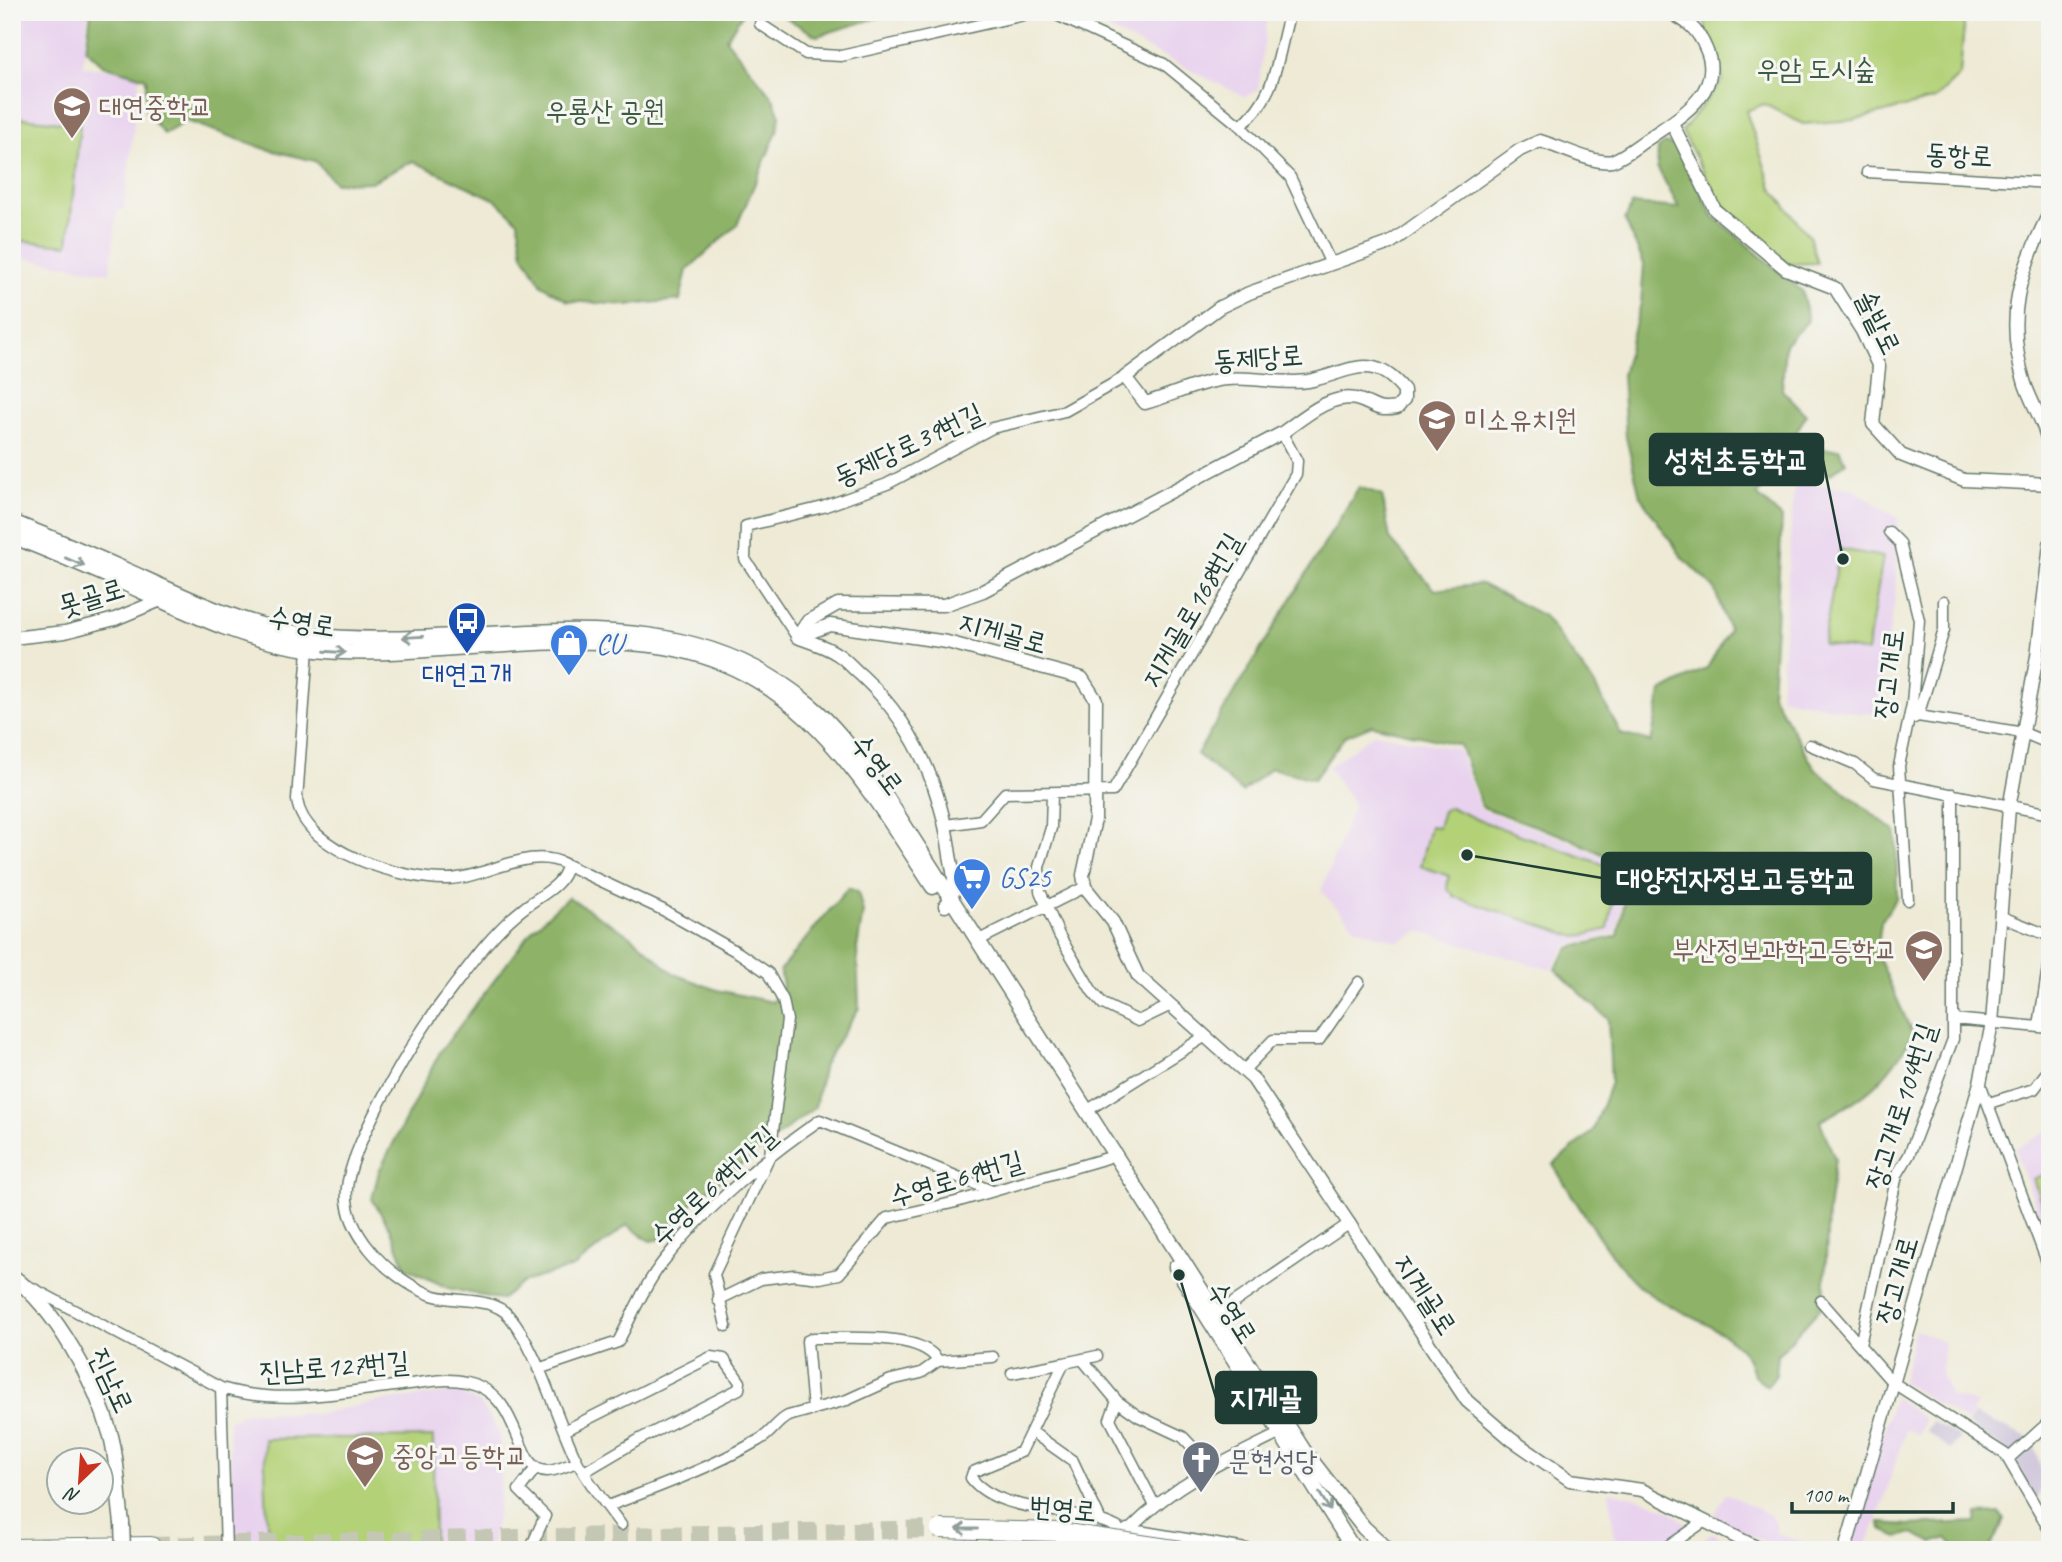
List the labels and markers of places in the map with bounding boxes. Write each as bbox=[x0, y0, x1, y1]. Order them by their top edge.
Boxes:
school or university icon: 대연중학교 bbox=[51, 85, 93, 140]
place label: 대연중학교 bbox=[99, 89, 212, 124]
school or university icon: 미소유치원 bbox=[1416, 398, 1458, 453]
place label: 미소유치원 bbox=[1464, 402, 1577, 437]
callout: 성천초등학교 bbox=[1650, 434, 1823, 485]
bus stop icon: 대연고개 bbox=[446, 600, 488, 655]
shop icon: CU bbox=[548, 622, 590, 677]
place label: CU bbox=[596, 626, 628, 661]
place label: 대연고개 bbox=[422, 656, 512, 691]
callout: 대양전자정보고등학교 bbox=[1602, 853, 1871, 904]
supermarket icon: GS25 bbox=[951, 856, 993, 911]
place label: GS25 bbox=[999, 860, 1052, 895]
school or university icon: 부산정보과학고등학교 bbox=[1903, 928, 1945, 983]
place label: 부산정보과학고등학교 bbox=[1672, 932, 1897, 967]
callout: 지게골 bbox=[1216, 1372, 1316, 1423]
school or university icon: 중앙고등학교 bbox=[344, 1434, 386, 1489]
place label: 중앙고등학교 bbox=[392, 1438, 527, 1473]
church icon: 문현성당 bbox=[1180, 1439, 1222, 1494]
place label: 문현성당 bbox=[1228, 1443, 1318, 1478]

